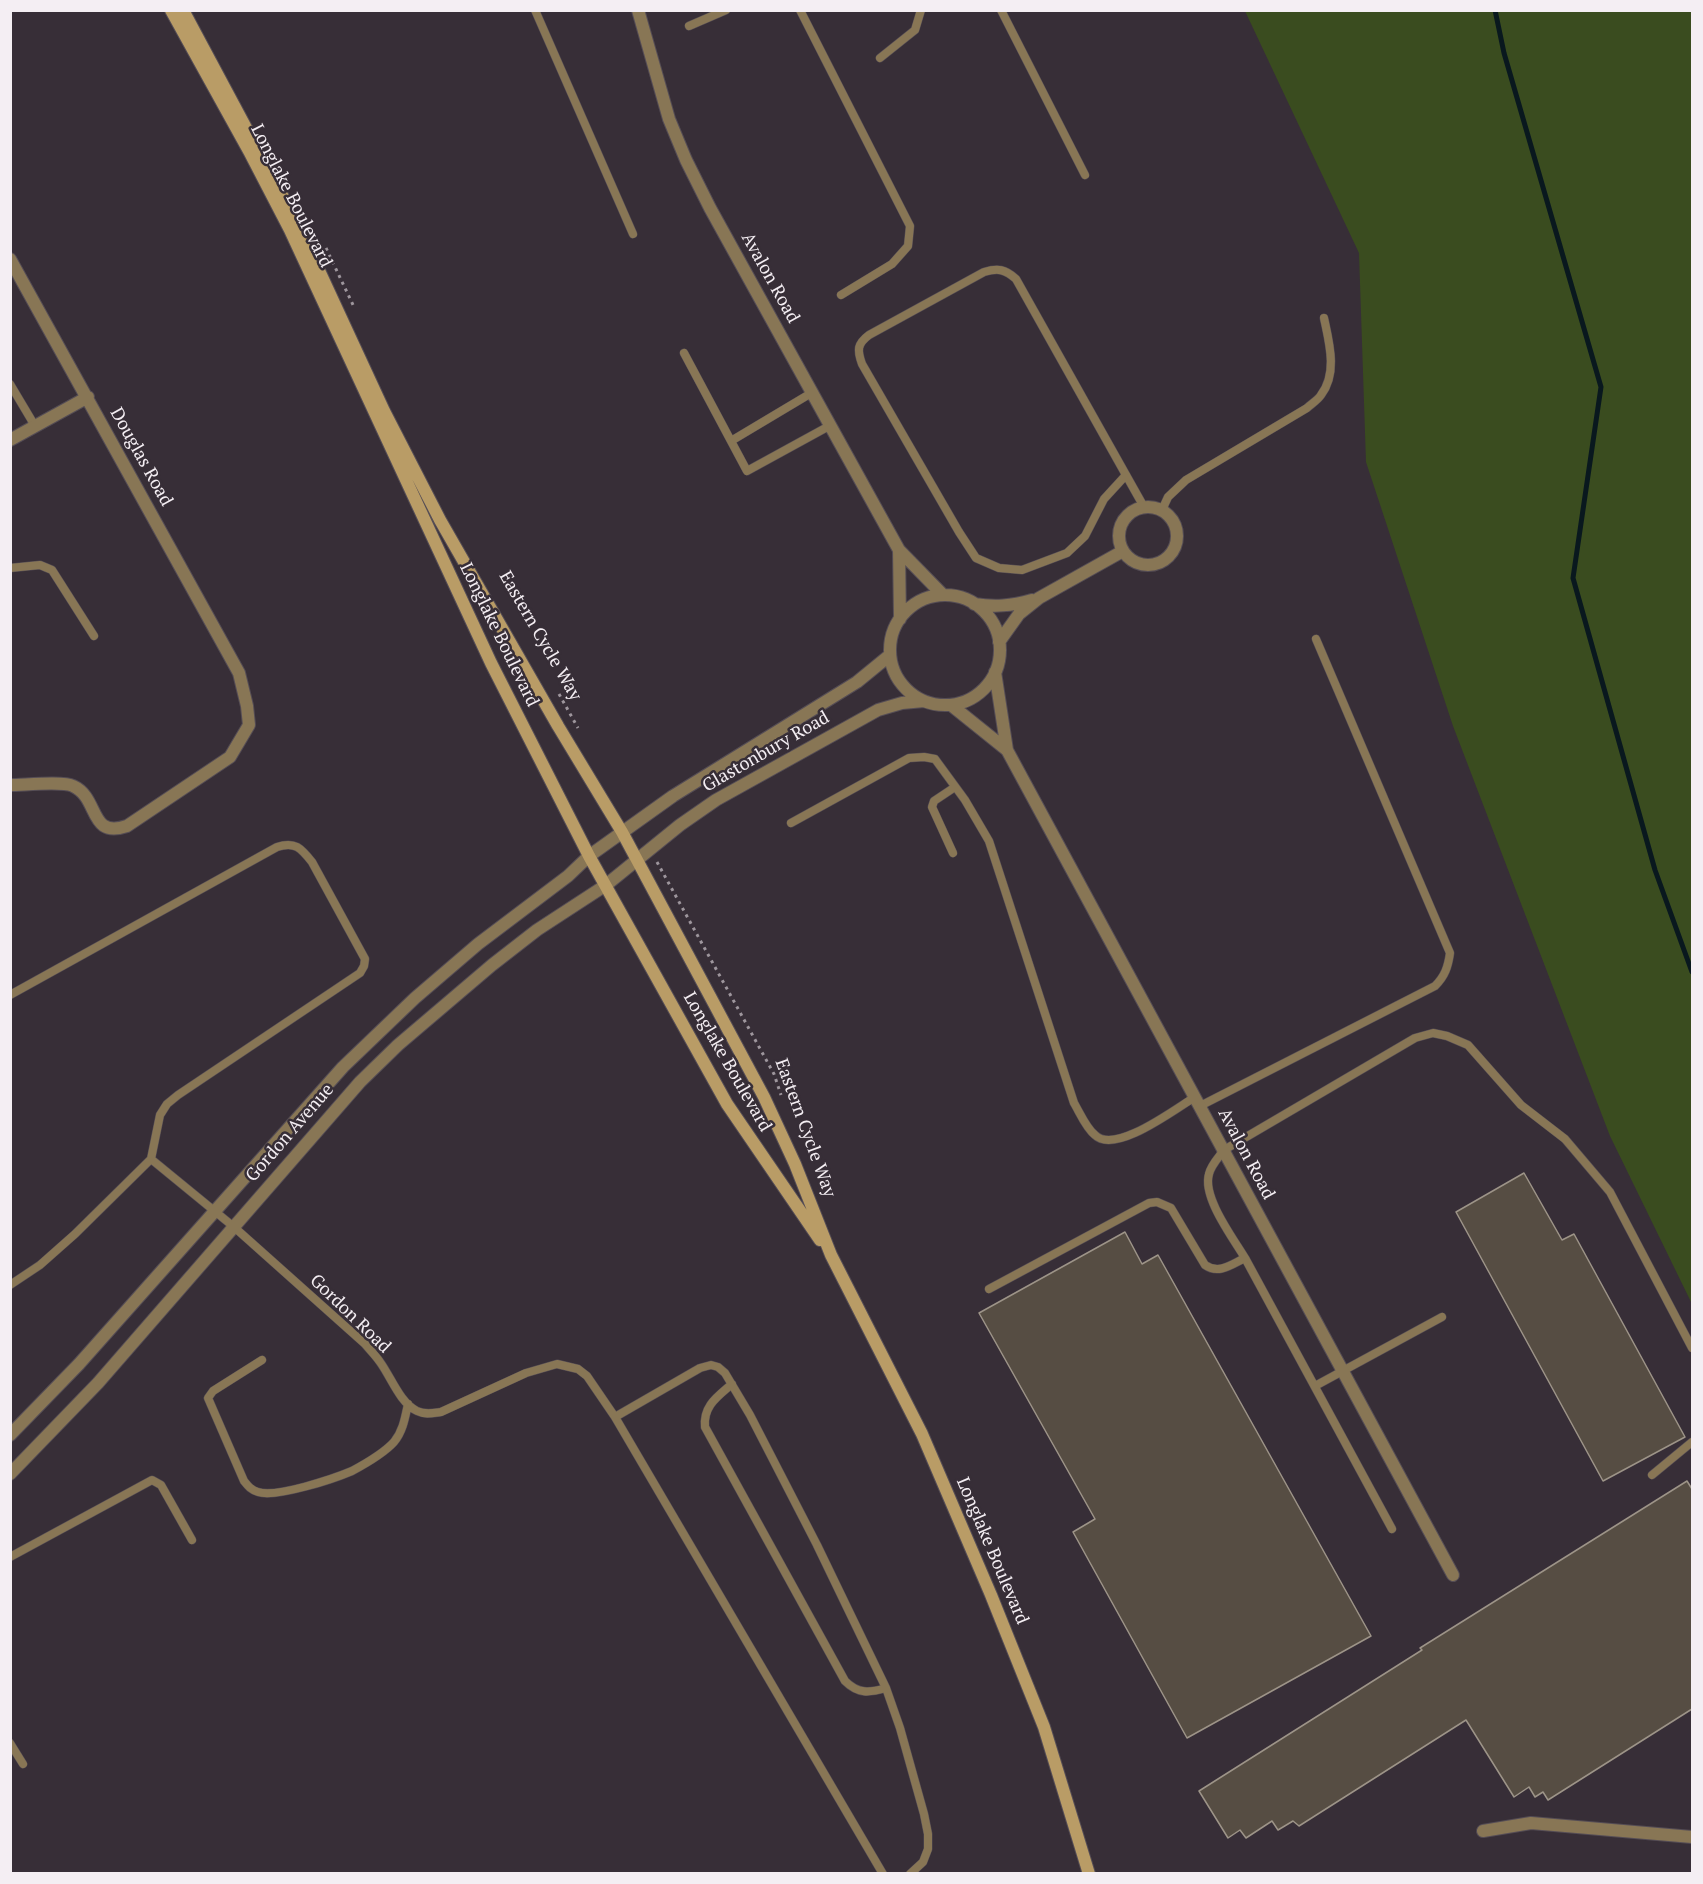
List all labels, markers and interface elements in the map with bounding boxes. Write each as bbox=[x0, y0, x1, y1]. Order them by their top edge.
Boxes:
street label: Longlake Boulevard bbox=[246, 121, 336, 271]
street label: Avalon Road bbox=[736, 229, 804, 327]
street label: Douglas Road bbox=[105, 404, 177, 510]
street label: Longlake Boulevard bbox=[455, 559, 543, 711]
street label: Eastern Cycle Way bbox=[494, 567, 586, 705]
street label: Glastonbury Road bbox=[699, 707, 833, 797]
street label: Longlake Boulevard bbox=[678, 988, 776, 1136]
street label: Eastern Cycle Way bbox=[770, 1056, 840, 1200]
street label: Gordon Avenue bbox=[241, 1079, 339, 1187]
street label: Avalon Road bbox=[1213, 1105, 1279, 1203]
street label: Gordon Road bbox=[305, 1270, 395, 1358]
street label: Longlake Boulevard bbox=[951, 1474, 1033, 1628]

